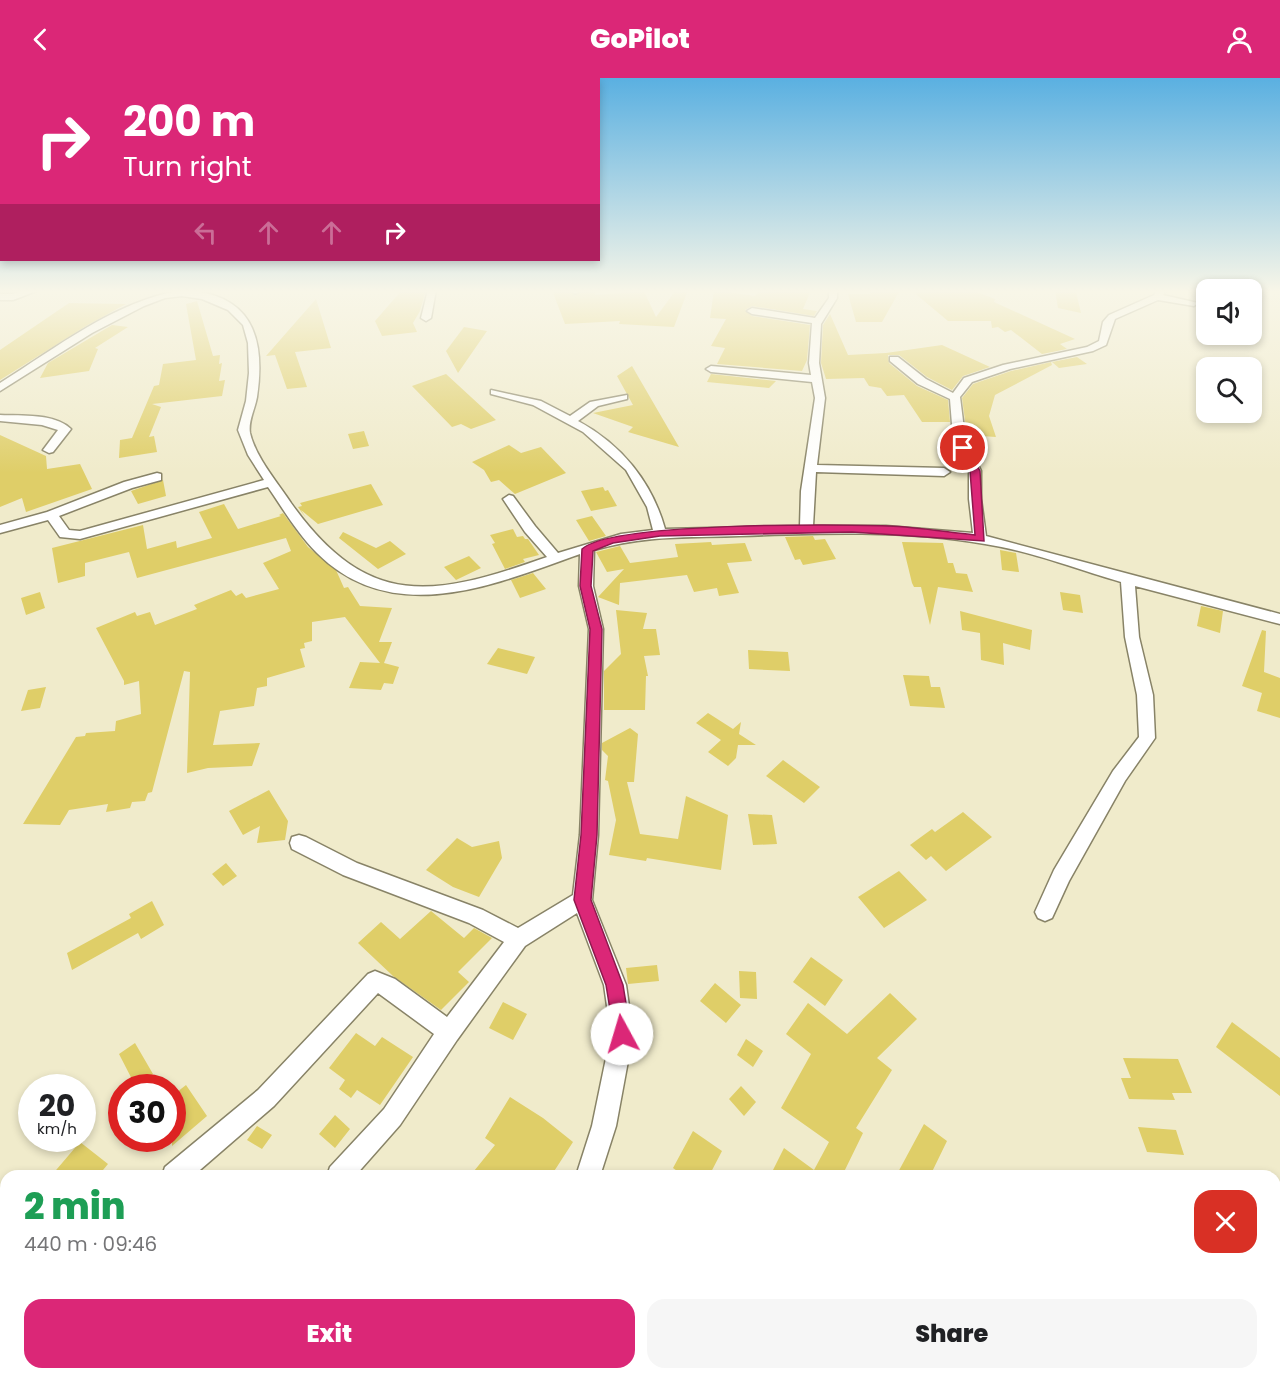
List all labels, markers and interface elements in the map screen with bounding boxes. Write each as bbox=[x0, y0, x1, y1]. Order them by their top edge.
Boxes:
text: GoPilot bbox=[590, 20, 690, 57]
icon: back bbox=[24, 23, 57, 56]
icon: person bbox=[1223, 23, 1256, 56]
text: 200 m bbox=[123, 92, 255, 151]
icon: right bbox=[24, 102, 102, 180]
text: Turn right bbox=[123, 148, 252, 185]
icon: left bbox=[189, 216, 222, 249]
icon: ahead bbox=[252, 216, 285, 249]
icon: ahead bbox=[315, 216, 348, 249]
icon: right bbox=[378, 216, 411, 249]
map controls bbox=[1196, 279, 1262, 423]
button: sound bbox=[1196, 279, 1262, 345]
button: search bbox=[1196, 357, 1262, 423]
pin bbox=[937, 422, 988, 473]
icon: arrive bbox=[946, 431, 979, 464]
position arrow bbox=[590, 1002, 654, 1066]
speed limit sign: 30 bbox=[108, 1074, 186, 1152]
text: 20 bbox=[39, 1084, 75, 1127]
text: km/h bbox=[37, 1118, 77, 1139]
text: 2 min bbox=[24, 1181, 126, 1232]
button: close bbox=[1194, 1190, 1257, 1253]
text: 440 m · 09:46 bbox=[24, 1230, 157, 1258]
button: Exit bbox=[24, 1299, 635, 1368]
button: Share bbox=[647, 1299, 1257, 1368]

